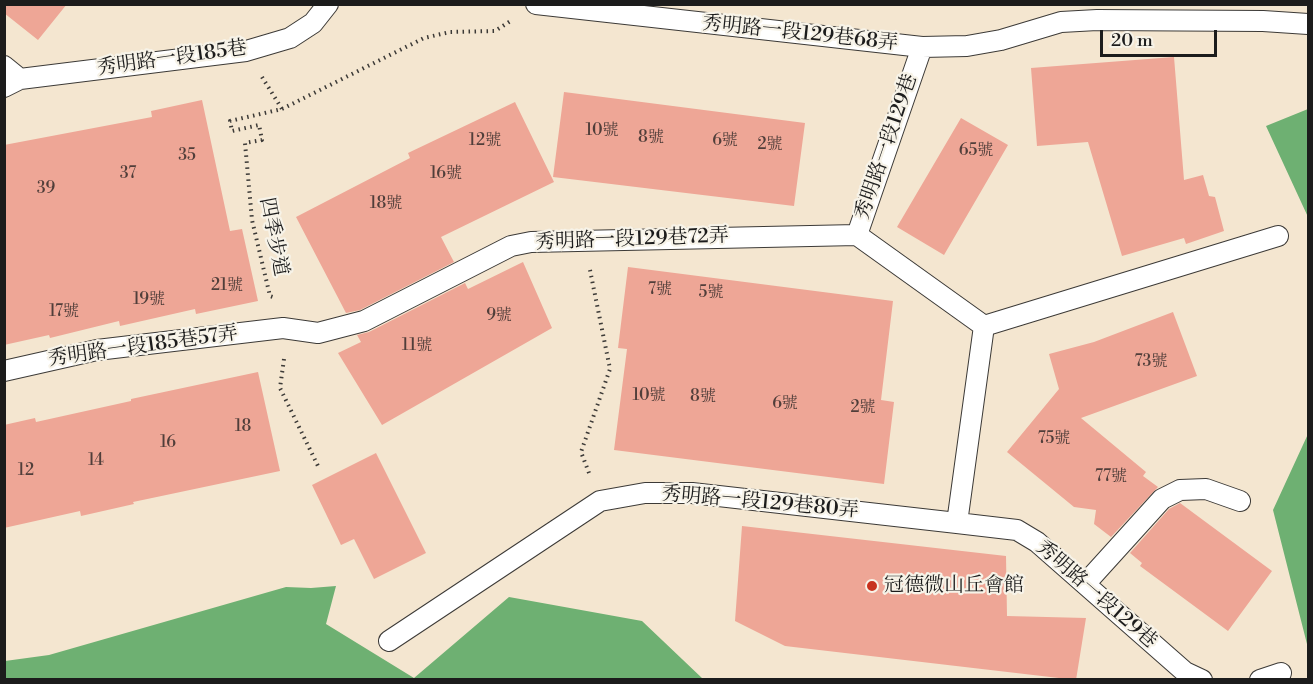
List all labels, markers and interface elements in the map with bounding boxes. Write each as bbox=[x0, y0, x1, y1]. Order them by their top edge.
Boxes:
street label: 秀明路一段129巷68弄 bbox=[701, 12, 899, 56]
scale bar bbox=[1103, 18, 1220, 56]
text: 20 m bbox=[1111, 29, 1153, 52]
street label: 秀明路一段185巷 bbox=[95, 37, 249, 81]
street label: 秀明路一段129巷 bbox=[851, 71, 923, 223]
house number: 10號 bbox=[586, 121, 618, 141]
house number: 8號 bbox=[638, 128, 664, 148]
house number: 12號 bbox=[469, 131, 501, 151]
house number: 6號 bbox=[712, 131, 738, 151]
house number: 2號 bbox=[757, 135, 783, 155]
house number: 65號 bbox=[959, 141, 993, 161]
house number: 35 bbox=[178, 146, 196, 166]
house number: 37 bbox=[120, 164, 136, 184]
house number: 16號 bbox=[430, 164, 462, 184]
house number: 39 bbox=[37, 179, 55, 199]
house number: 18號 bbox=[370, 194, 402, 214]
street label: 四季步道 bbox=[254, 195, 292, 279]
street label: 秀明路一段129巷72弄 bbox=[535, 225, 729, 255]
house number: 21號 bbox=[211, 276, 243, 296]
house number: 7號 bbox=[648, 280, 672, 300]
house number: 5號 bbox=[699, 283, 723, 303]
house number: 19號 bbox=[133, 290, 165, 310]
house number: 17號 bbox=[49, 302, 79, 322]
house number: 9號 bbox=[486, 306, 512, 326]
street label: 秀明路一段185巷57弄 bbox=[46, 322, 240, 372]
house number: 11號 bbox=[402, 336, 432, 356]
house number: 73號 bbox=[1135, 352, 1167, 372]
house number: 10號 bbox=[633, 386, 665, 406]
house number: 8號 bbox=[690, 387, 716, 407]
house number: 6號 bbox=[772, 394, 798, 414]
house number: 2號 bbox=[850, 398, 876, 418]
house number: 18 bbox=[235, 417, 251, 437]
house number: 75號 bbox=[1038, 429, 1070, 449]
house number: 16 bbox=[160, 433, 176, 453]
house number: 14 bbox=[88, 451, 104, 471]
house number: 12 bbox=[18, 461, 34, 481]
house number: 77號 bbox=[1095, 467, 1127, 487]
street label: 秀明路一段129巷80弄 bbox=[660, 482, 860, 524]
street label: 秀明路一段129巷 bbox=[1031, 536, 1161, 654]
place label: 冠德微山丘會館 bbox=[884, 574, 1024, 598]
marker: 冠德微山丘會館 bbox=[865, 579, 879, 593]

